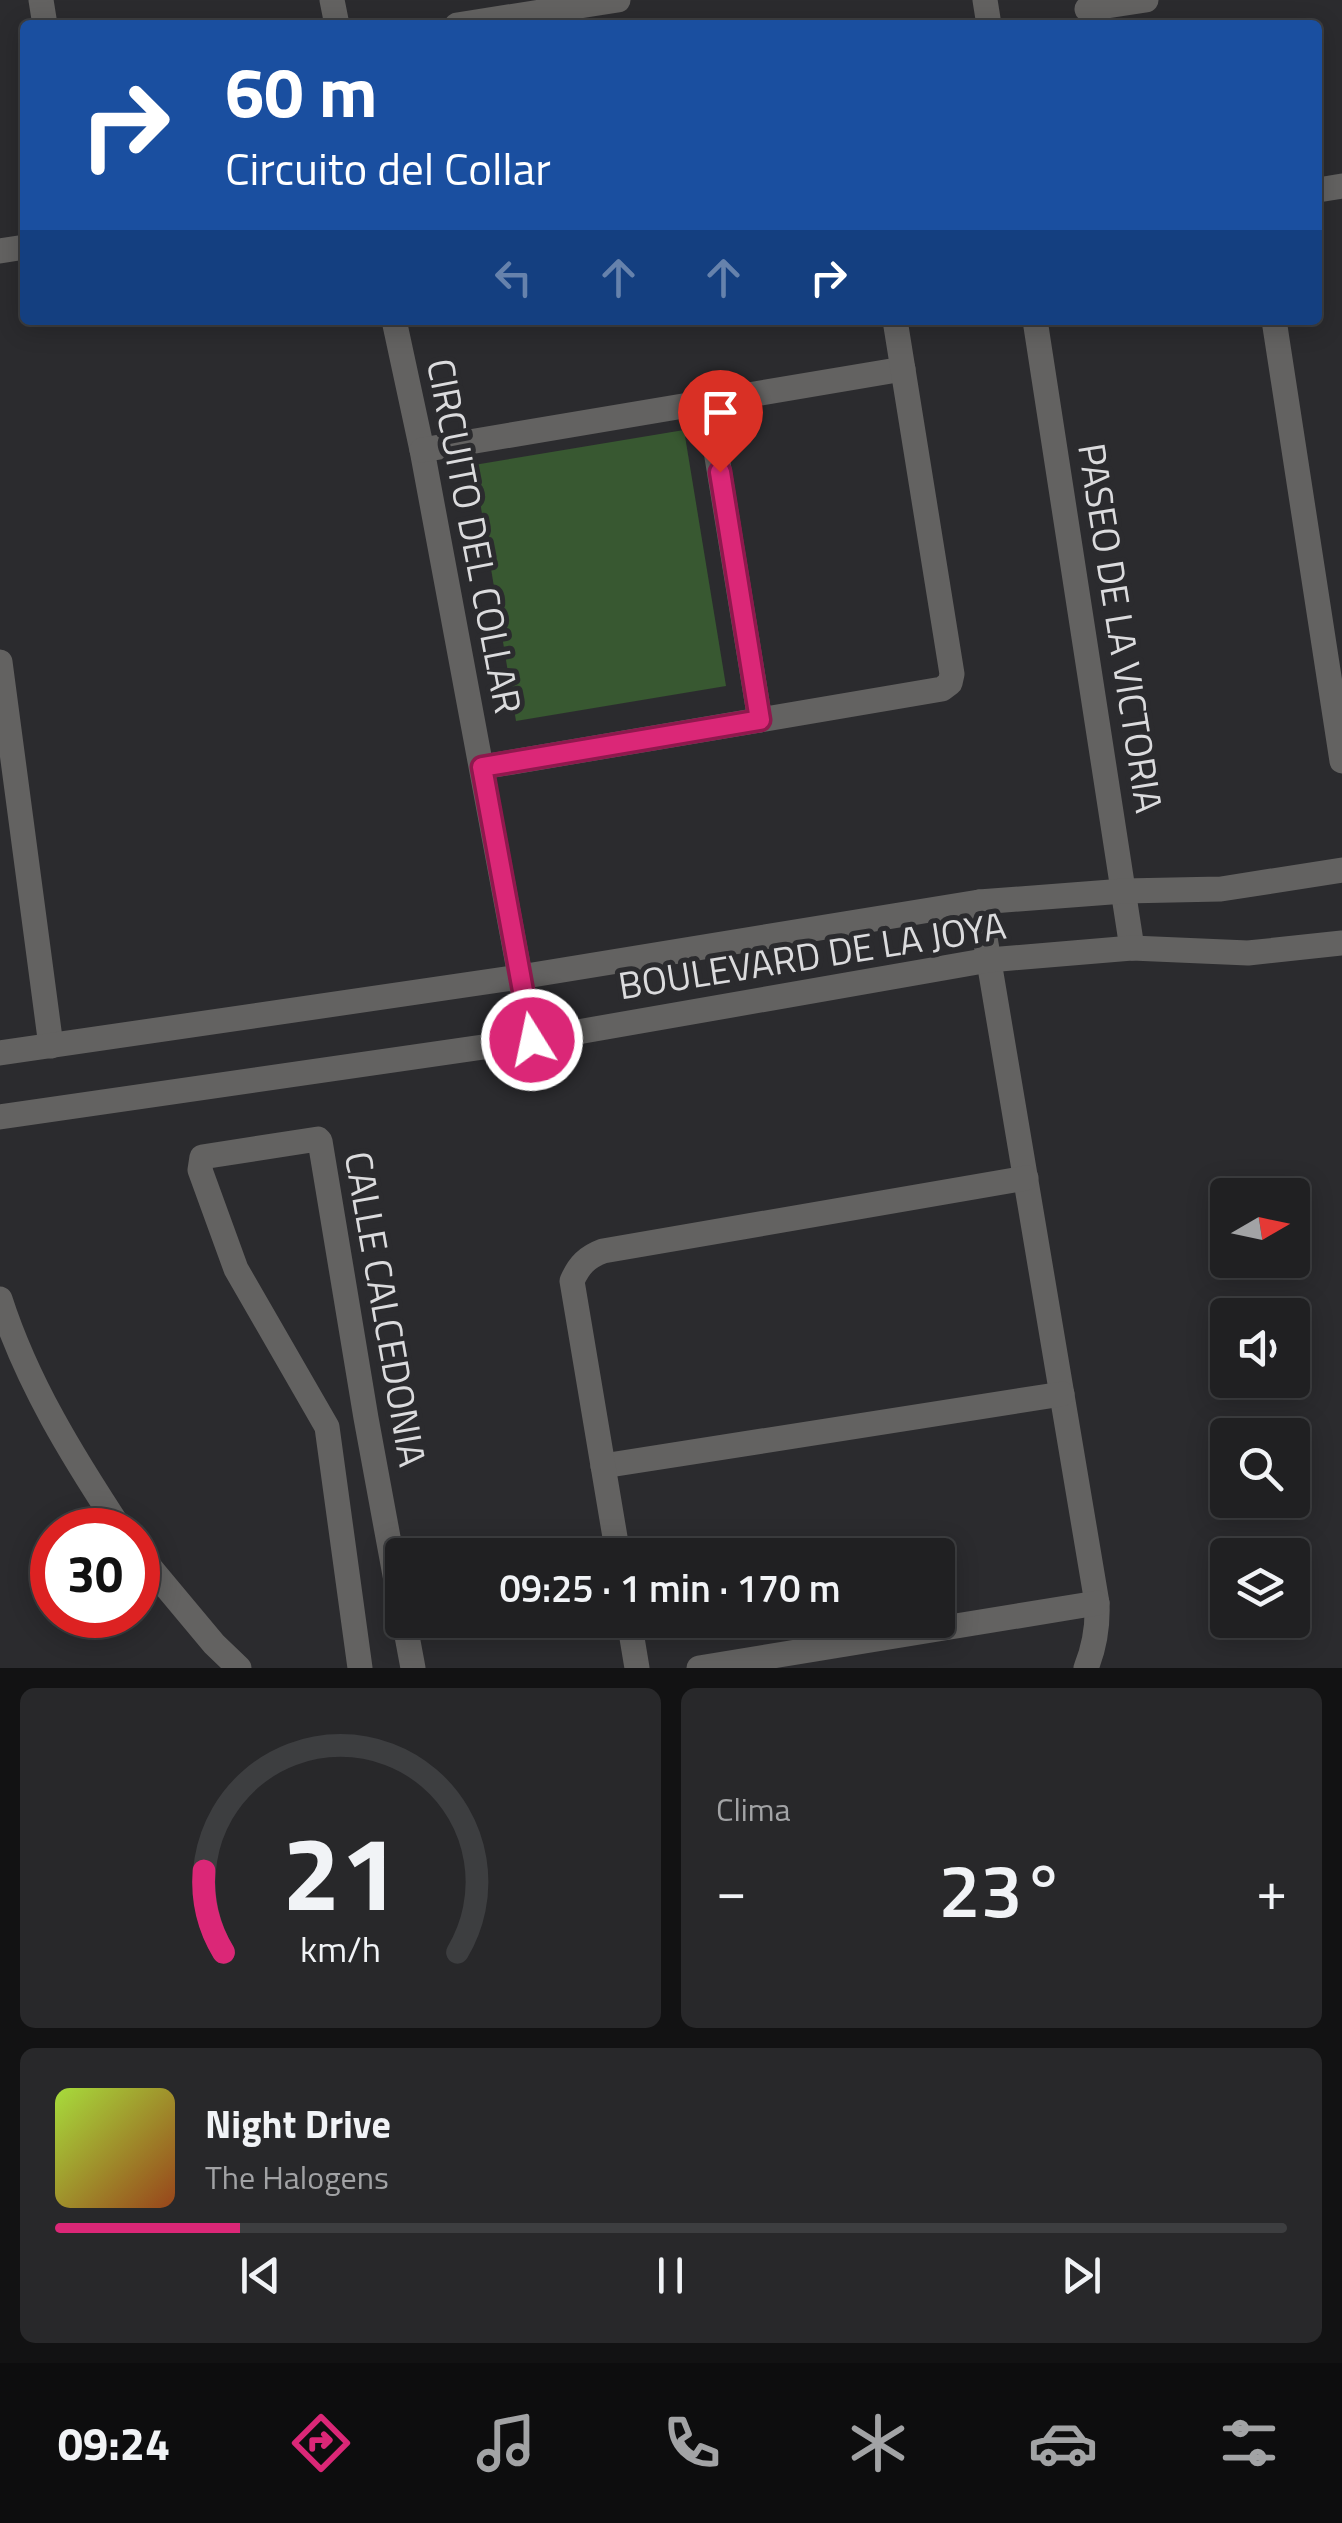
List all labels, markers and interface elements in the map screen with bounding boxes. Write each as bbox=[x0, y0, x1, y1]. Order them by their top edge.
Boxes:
text: 60 m bbox=[225, 38, 378, 144]
icon: right bbox=[60, 60, 190, 190]
text: Circuito del Collar bbox=[225, 134, 551, 202]
icon: left bbox=[486, 250, 541, 305]
icon: ahead bbox=[591, 250, 646, 305]
icon: ahead bbox=[696, 250, 751, 305]
icon: right bbox=[801, 250, 856, 305]
street label: CIRCUITO DEL COLLAR bbox=[412, 354, 538, 718]
pin bbox=[678, 370, 763, 473]
icon: arrive bbox=[693, 385, 748, 440]
street label: PASEO DE LA VICTORIA bbox=[1063, 439, 1179, 817]
street label: BOULEVARD DE LA JOYA bbox=[614, 896, 1010, 1014]
position arrow bbox=[480, 988, 584, 1092]
street label: CALLE CALCEDONIA bbox=[330, 1147, 442, 1471]
north arrow bbox=[1210, 1178, 1310, 1278]
map controls bbox=[1210, 1178, 1310, 1638]
button: sound bbox=[1210, 1298, 1310, 1398]
button: search bbox=[1210, 1418, 1310, 1518]
speed limit sign: 30 bbox=[30, 1508, 160, 1638]
button: layers bbox=[1210, 1538, 1310, 1638]
text: 09:25 · 1 min · 170 m bbox=[499, 1559, 841, 1617]
text: Clima bbox=[716, 1785, 791, 1833]
text: 21 bbox=[282, 1792, 399, 1950]
text: 23° bbox=[938, 1832, 1065, 1946]
text: − bbox=[716, 1848, 747, 1931]
text: + bbox=[1256, 1848, 1287, 1931]
text: km/h bbox=[300, 1921, 381, 1976]
text: Night Drive bbox=[205, 2095, 391, 2153]
text: The Halogens bbox=[205, 2153, 389, 2201]
icon: previous bbox=[233, 2248, 288, 2303]
icon: pause bbox=[643, 2248, 698, 2303]
icon: next bbox=[1054, 2248, 1109, 2303]
icon: directions bbox=[286, 2408, 356, 2478]
icon: music bbox=[471, 2408, 541, 2478]
icon: phone bbox=[657, 2408, 727, 2478]
icon: climate bbox=[843, 2408, 913, 2478]
icon: car bbox=[1028, 2408, 1098, 2478]
icon: filters bbox=[1214, 2408, 1284, 2478]
text: 09:24 bbox=[58, 2409, 170, 2477]

